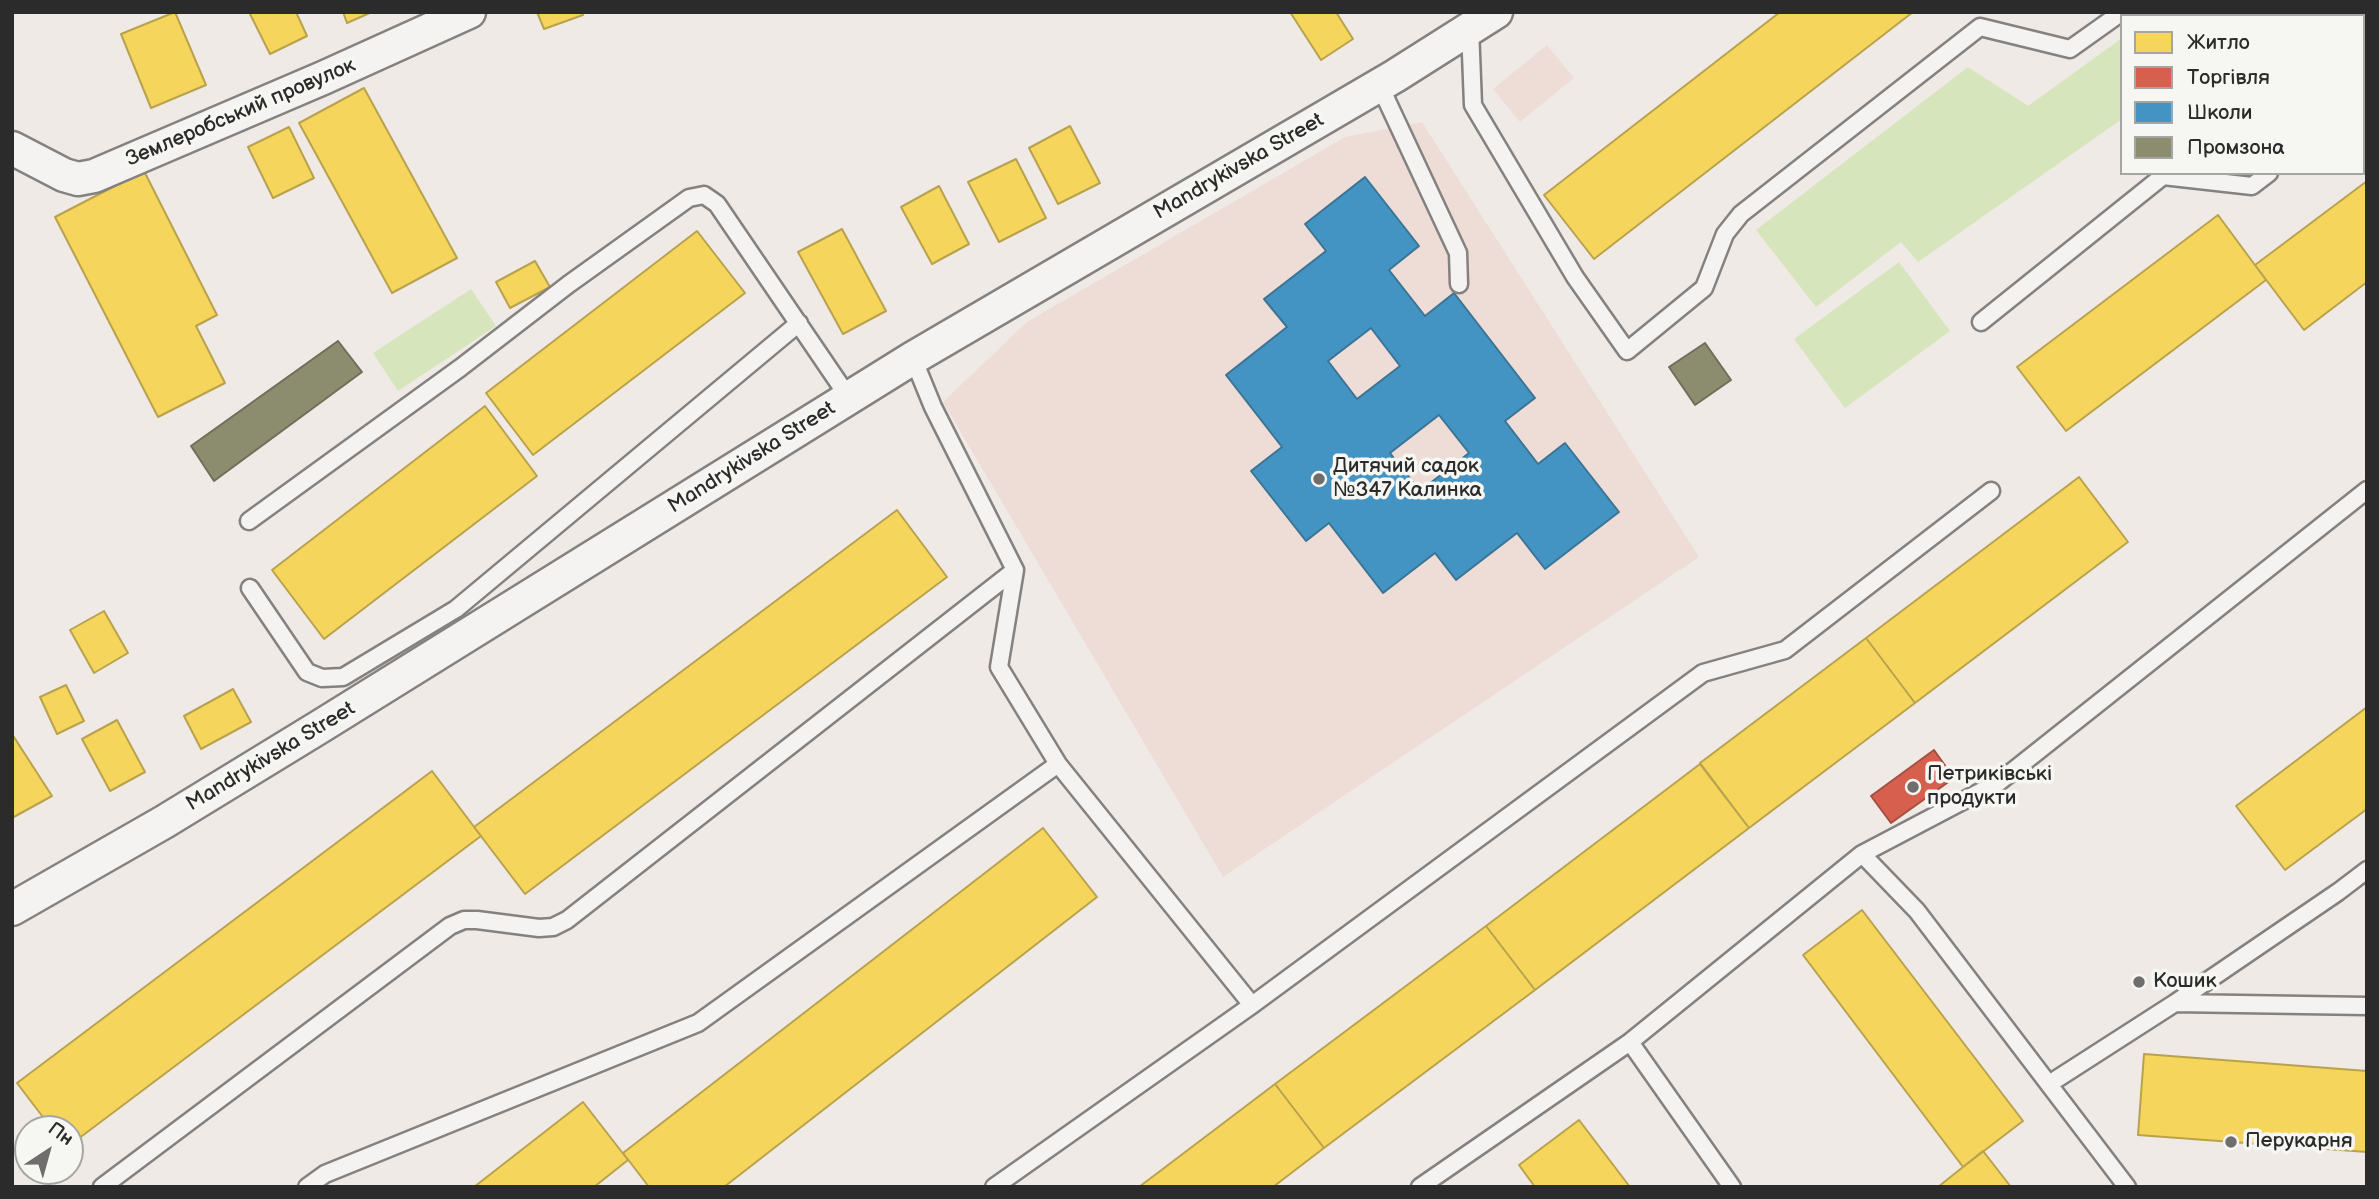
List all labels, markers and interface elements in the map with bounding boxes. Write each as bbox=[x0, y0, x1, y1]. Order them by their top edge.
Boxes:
legend bbox=[2120, 14, 2365, 175]
text: Житло bbox=[2187, 30, 2250, 55]
street label: Землеробський провулок bbox=[123, 53, 359, 173]
text: Торгівля bbox=[2187, 65, 2270, 90]
text: Школи bbox=[2187, 100, 2253, 125]
street label: Mandrykivska Street bbox=[1150, 108, 1328, 226]
text: Промзона bbox=[2187, 135, 2285, 160]
street label: Mandrykivska Street bbox=[664, 396, 840, 520]
place label: Дитячий садок №347 Калинка bbox=[1333, 454, 1482, 504]
marker: Дитячий садок №347 Калинка bbox=[1311, 471, 1327, 487]
street label: Mandrykivska Street bbox=[182, 697, 360, 817]
place label: Петриківські продукти bbox=[1927, 762, 2052, 812]
marker: Петриківські продукти bbox=[1905, 779, 1921, 795]
place label: Кошик bbox=[2153, 969, 2217, 995]
marker: Кошик bbox=[2131, 974, 2147, 990]
north arrow bbox=[14, 1115, 84, 1185]
text: Пн bbox=[43, 1117, 77, 1151]
place label: Перукарня bbox=[2245, 1129, 2353, 1155]
marker: Перукарня bbox=[2223, 1134, 2239, 1150]

